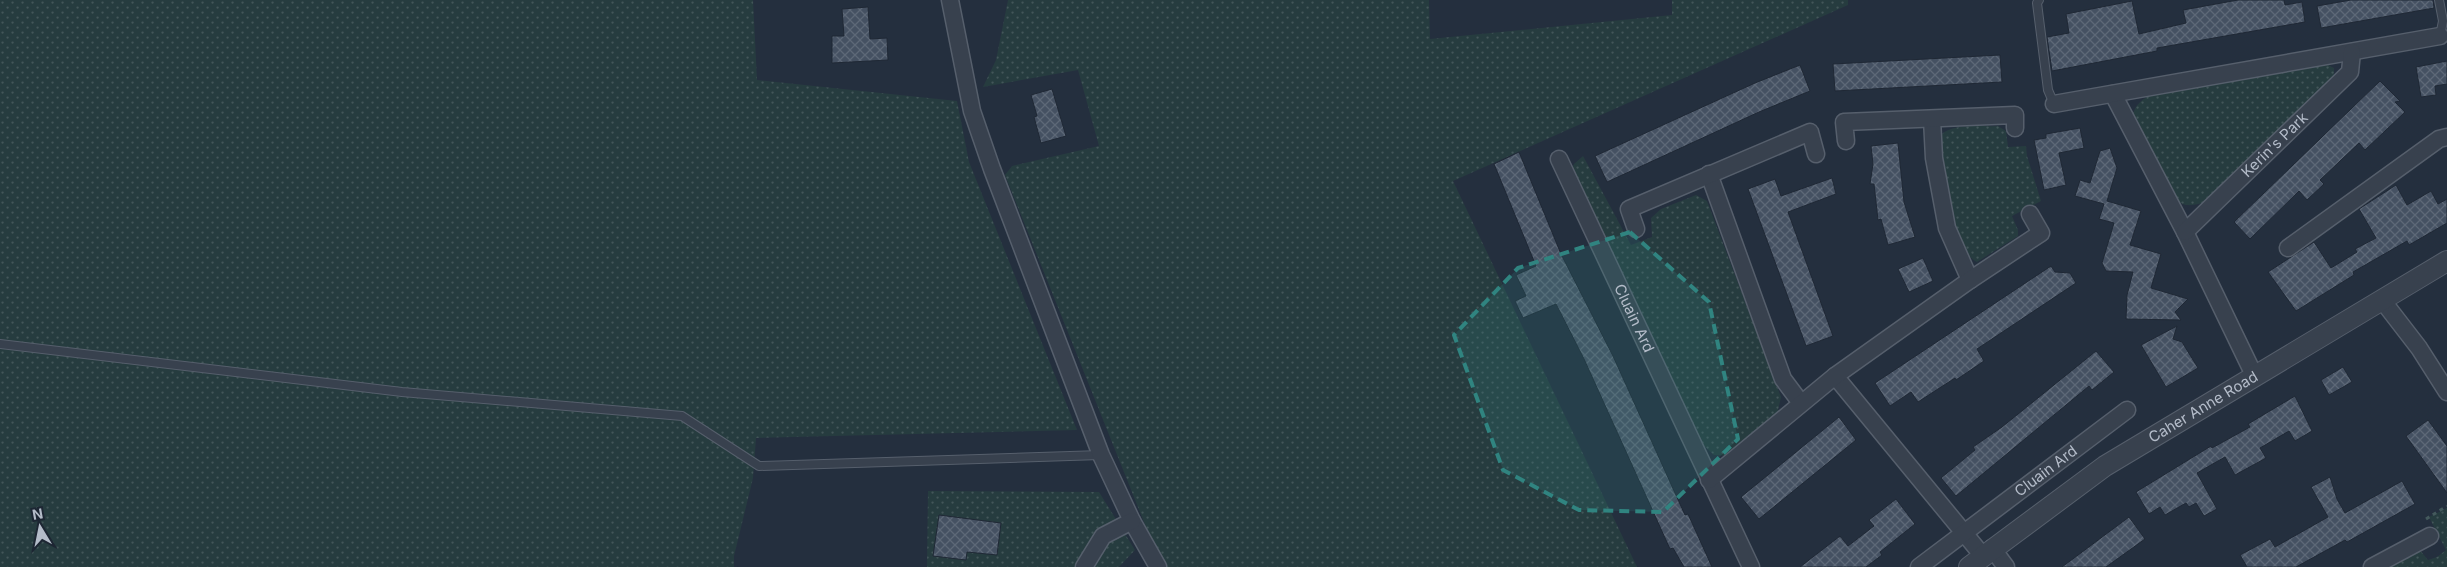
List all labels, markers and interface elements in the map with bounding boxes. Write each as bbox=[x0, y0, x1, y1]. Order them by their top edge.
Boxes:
street label: Kerin's Park bbox=[2237, 108, 2312, 181]
street label: Cluain Ard bbox=[1610, 281, 1659, 355]
street label: Caher Anne Road bbox=[2145, 367, 2261, 447]
street label: Cluain Ard bbox=[2011, 441, 2081, 501]
north arrow bbox=[15, 502, 65, 552]
text: N bbox=[31, 504, 44, 523]

